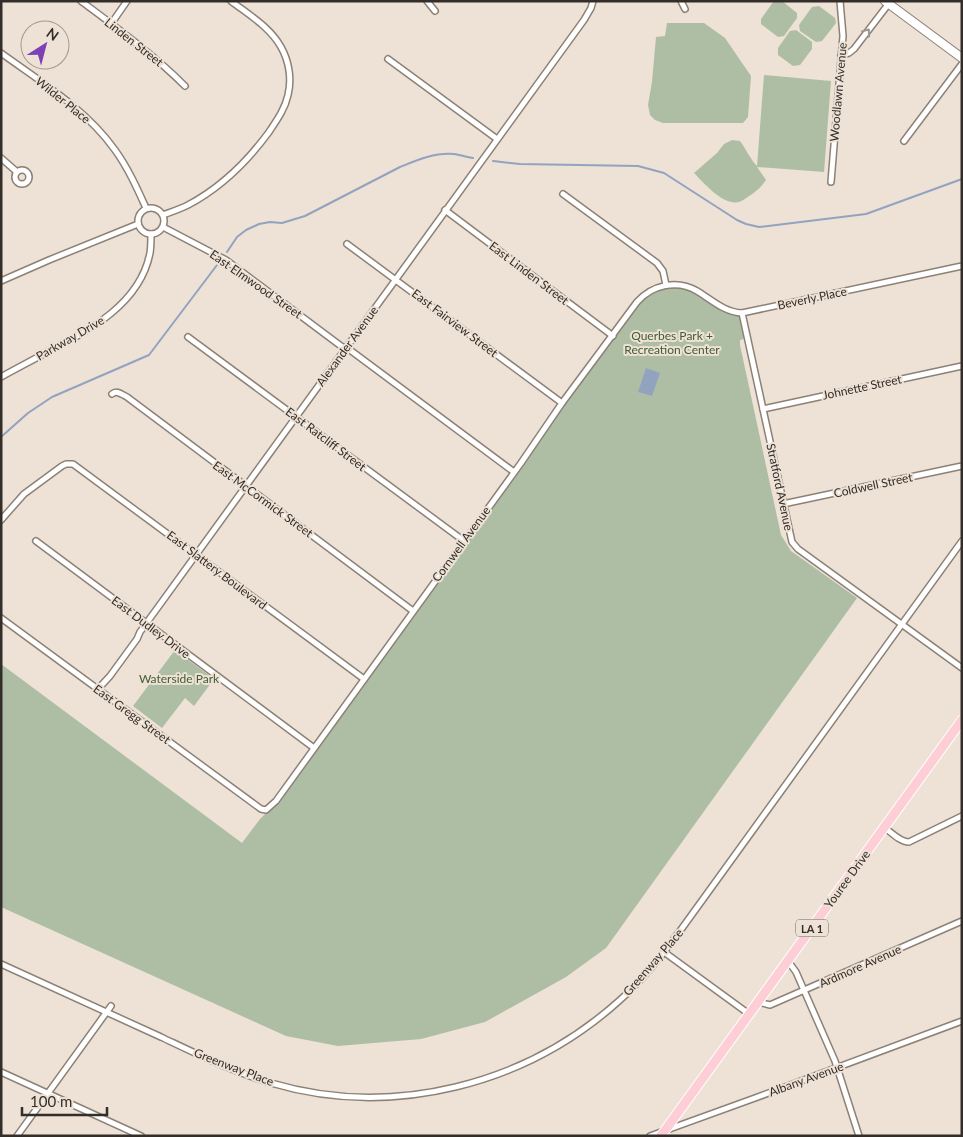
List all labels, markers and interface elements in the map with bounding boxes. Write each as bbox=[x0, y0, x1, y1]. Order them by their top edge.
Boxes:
street label: Linden Street bbox=[102, 14, 167, 70]
north arrow bbox=[20, 20, 70, 70]
text: N bbox=[44, 24, 62, 44]
one-way arrow bbox=[861, 29, 869, 38]
street label: Woodlawn Avenue bbox=[826, 42, 850, 142]
street label: Wilder Place bbox=[33, 73, 93, 127]
street label: East Linden Street bbox=[486, 238, 572, 308]
street label: East Elmwood Street bbox=[207, 247, 306, 322]
street label: Beverly Place bbox=[776, 283, 848, 313]
street label: East Fairview Street bbox=[409, 286, 501, 361]
street label: Alexander Avenue bbox=[313, 303, 381, 389]
street label: Parkway Drive bbox=[33, 312, 107, 364]
park label: Querbes Park + Recreation Center bbox=[624, 328, 720, 357]
street label: Johnette Street bbox=[821, 371, 904, 403]
street label: East Ratcliff Street bbox=[283, 404, 370, 475]
street label: Stratford Avenue bbox=[763, 442, 797, 532]
street label: East McCormick Street bbox=[210, 458, 317, 541]
street label: Coldwell Street bbox=[832, 469, 914, 501]
street label: Cornwell Avenue bbox=[429, 503, 493, 585]
street label: East Slattery Boulevard bbox=[164, 527, 270, 613]
street label: East Dudley Drive bbox=[109, 593, 193, 661]
park label: Waterside Park bbox=[139, 671, 220, 686]
street label: East Gregg Street bbox=[91, 681, 174, 747]
street label: Youree Drive bbox=[821, 847, 873, 911]
road number: LA 1 bbox=[796, 920, 828, 936]
street label: Greenway Place bbox=[620, 925, 686, 999]
street label: Ardmore Avenue bbox=[817, 941, 903, 991]
street label: Greenway Place bbox=[192, 1045, 276, 1089]
street label: Albany Avenue bbox=[767, 1059, 845, 1099]
scale bar bbox=[22, 1084, 108, 1116]
text: 100 m bbox=[30, 1092, 72, 1110]

